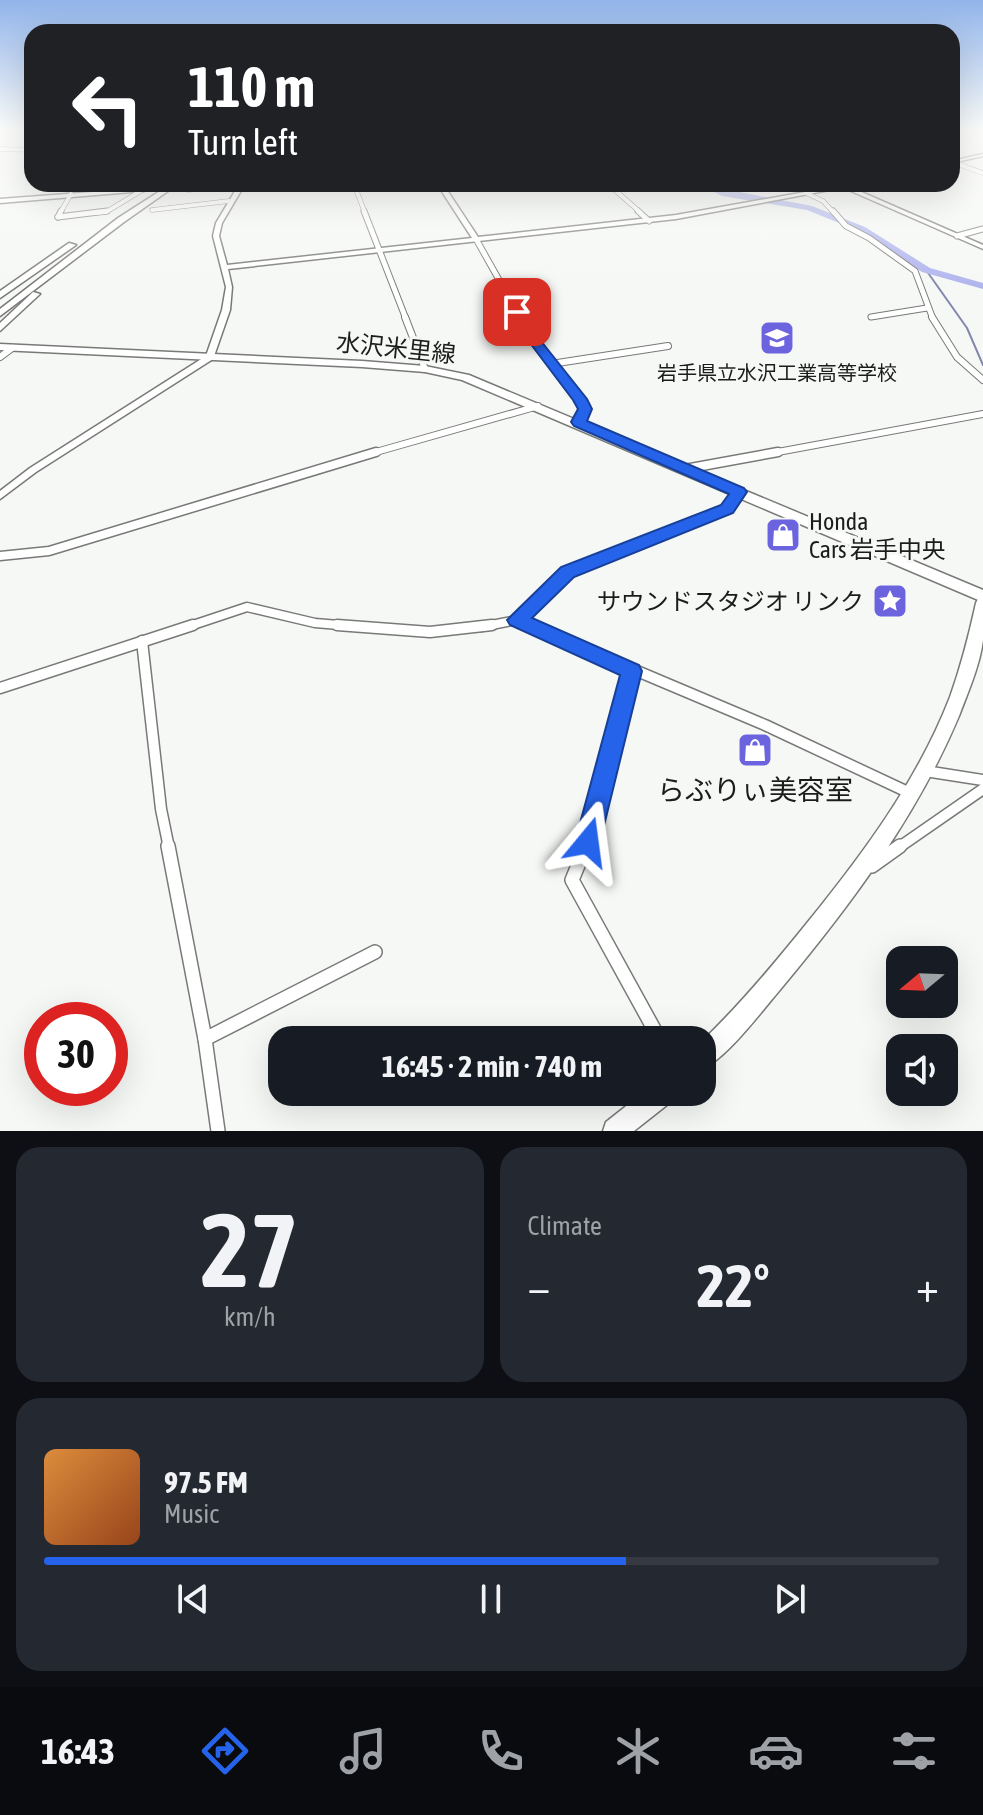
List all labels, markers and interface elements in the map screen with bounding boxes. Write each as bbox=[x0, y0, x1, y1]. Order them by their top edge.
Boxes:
text: 110 m bbox=[188, 55, 315, 119]
icon: left bbox=[56, 56, 160, 160]
text: Turn left bbox=[188, 121, 298, 163]
pin bbox=[483, 278, 551, 346]
icon: arrive bbox=[495, 290, 539, 334]
school or university icon: 岩手県立水沢工業高等学校 bbox=[758, 319, 796, 357]
street label: 水沢米里線 bbox=[335, 328, 457, 368]
place label: 岩手県立水沢工業高等学校 bbox=[657, 361, 897, 384]
place label: Honda Cars 岩手中央 bbox=[809, 508, 946, 563]
shop icon: Honda Cars 岩手中央 bbox=[764, 516, 802, 554]
place icon: サウンドスタジオ リンク bbox=[871, 582, 909, 620]
place label: サウンドスタジオ リンク bbox=[597, 588, 864, 615]
shop icon: らぶりぃ美容室 bbox=[736, 731, 774, 769]
place label: らぶりぃ美容室 bbox=[657, 774, 853, 806]
position arrow bbox=[546, 800, 630, 884]
north arrow bbox=[886, 946, 958, 1018]
map controls bbox=[886, 946, 958, 1106]
speed limit sign: 30 bbox=[24, 1002, 128, 1106]
button: sound bbox=[886, 1034, 958, 1106]
text: 16:45 · 2 min · 740 m bbox=[382, 1049, 602, 1083]
text: 27 bbox=[201, 1190, 299, 1309]
text: Climate bbox=[528, 1211, 602, 1241]
text: 22° bbox=[697, 1251, 770, 1320]
text: − bbox=[528, 1261, 550, 1311]
text: + bbox=[916, 1261, 939, 1311]
text: km/h bbox=[224, 1302, 276, 1332]
text: 97.5 FM bbox=[164, 1465, 248, 1499]
text: Music bbox=[164, 1499, 219, 1529]
icon: previous bbox=[171, 1577, 215, 1621]
icon: pause bbox=[469, 1577, 513, 1621]
icon: next bbox=[768, 1577, 812, 1621]
icon: directions bbox=[197, 1723, 253, 1779]
icon: music bbox=[335, 1723, 391, 1779]
icon: phone bbox=[473, 1723, 529, 1779]
icon: climate bbox=[610, 1723, 666, 1779]
icon: car bbox=[748, 1723, 804, 1779]
icon: filters bbox=[886, 1723, 942, 1779]
text: 16:43 bbox=[41, 1730, 115, 1772]

